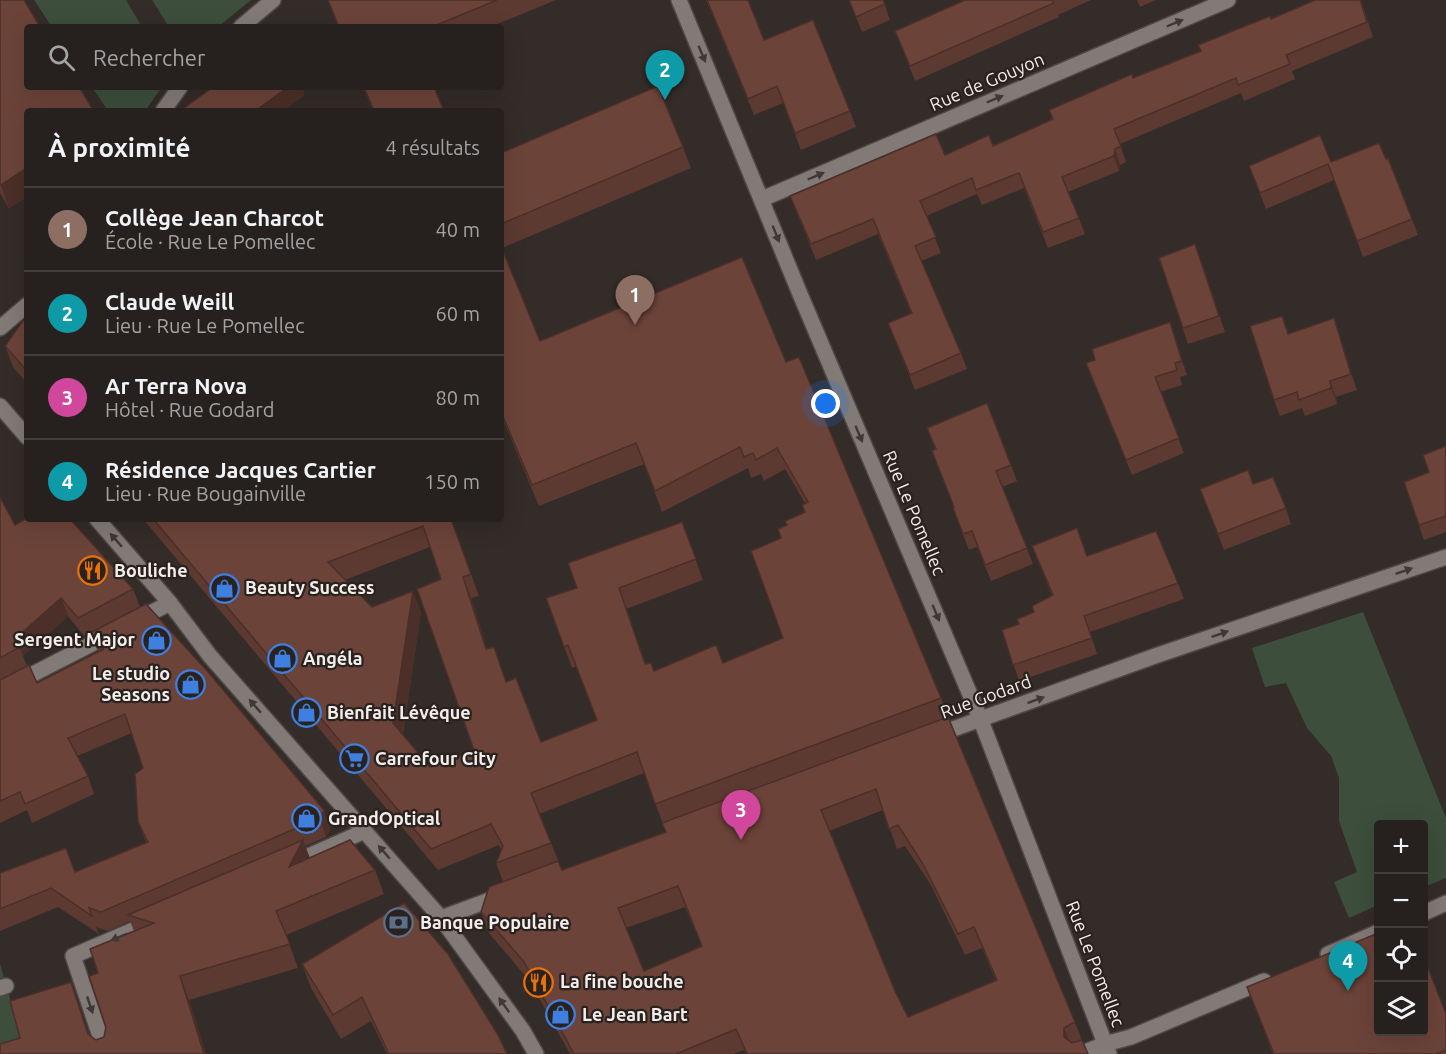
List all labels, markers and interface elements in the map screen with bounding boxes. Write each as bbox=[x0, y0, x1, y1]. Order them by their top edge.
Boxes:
one-way arrow bbox=[1166, 18, 1183, 27]
search box bbox=[24, 24, 504, 90]
icon: search bbox=[45, 41, 78, 74]
text: Rechercher bbox=[93, 45, 205, 70]
one-way arrow bbox=[698, 45, 707, 63]
street label: Rue de Gouyon bbox=[926, 48, 1047, 114]
pin: 2 bbox=[646, 51, 684, 100]
one-way arrow bbox=[987, 94, 1005, 104]
text: À proximité bbox=[48, 133, 190, 162]
text: 4 résultats bbox=[386, 136, 480, 159]
one-way arrow bbox=[807, 171, 825, 180]
text: Collège Jean Charcot bbox=[105, 205, 324, 230]
text: 1 bbox=[62, 218, 73, 241]
text: 40 m bbox=[436, 218, 480, 241]
one-way arrow bbox=[772, 225, 781, 243]
text: École · Rue Le Pomellec bbox=[105, 230, 315, 253]
pin: 1 bbox=[616, 276, 654, 325]
text: Claude Weill bbox=[105, 289, 234, 314]
text: 2 bbox=[62, 302, 73, 325]
text: 60 m bbox=[436, 302, 480, 325]
text: Lieu · Rue Le Pomellec bbox=[105, 314, 304, 337]
text: Ar Terra Nova bbox=[105, 373, 247, 398]
text: 3 bbox=[62, 386, 73, 409]
text: 80 m bbox=[436, 386, 480, 409]
your location bbox=[811, 389, 840, 418]
text: Hôtel · Rue Godard bbox=[105, 398, 275, 421]
one-way arrow bbox=[854, 425, 864, 443]
street label: Rue Le Pomellec bbox=[880, 447, 950, 578]
text: Résidence Jacques Cartier bbox=[105, 457, 376, 482]
text: 4 bbox=[62, 470, 73, 493]
text: 150 m bbox=[424, 470, 480, 493]
text: Lieu · Rue Bougainville bbox=[105, 482, 306, 505]
one-way arrow bbox=[109, 532, 122, 548]
restaurant icon: Bouliche bbox=[77, 555, 109, 587]
place label: Bouliche bbox=[114, 560, 188, 580]
one-way arrow bbox=[1395, 566, 1413, 575]
shop icon: Beauty Success bbox=[208, 572, 240, 604]
place label: Beauty Success bbox=[245, 577, 374, 597]
one-way arrow bbox=[931, 604, 941, 622]
shop icon: Sergent Major bbox=[140, 624, 172, 656]
place label: Sergent Major bbox=[14, 629, 136, 649]
one-way arrow bbox=[1211, 629, 1229, 638]
shop icon: Angéla bbox=[266, 643, 298, 675]
place label: Angéla bbox=[303, 648, 363, 668]
place label: Le studio Seasons bbox=[92, 663, 170, 704]
shop icon: Le studio Seasons bbox=[175, 668, 207, 700]
street label: Rue Godard bbox=[938, 670, 1034, 722]
one-way arrow bbox=[1027, 694, 1045, 704]
shop icon: Bienfait Lévêque bbox=[290, 697, 322, 729]
one-way arrow bbox=[248, 698, 261, 713]
place label: Bienfait Lévêque bbox=[327, 702, 471, 722]
supermarket icon: Carrefour City bbox=[338, 743, 370, 775]
place label: Carrefour City bbox=[375, 748, 496, 768]
pin: 3 bbox=[722, 790, 760, 840]
shop icon: GrandOptical bbox=[291, 803, 323, 835]
place label: GrandOptical bbox=[328, 808, 441, 828]
map controls bbox=[1374, 820, 1428, 1036]
button: + bbox=[1374, 820, 1428, 874]
one-way arrow bbox=[377, 844, 390, 860]
button: − bbox=[1374, 874, 1428, 928]
street label: Rue Le Pomellec bbox=[1063, 898, 1129, 1029]
bank icon: Banque Populaire bbox=[383, 907, 415, 939]
place label: Banque Populaire bbox=[420, 912, 570, 932]
button: locate bbox=[1374, 928, 1428, 982]
one-way arrow bbox=[109, 932, 127, 942]
pin: 4 bbox=[1328, 942, 1368, 991]
restaurant icon: La fine bouche bbox=[523, 966, 555, 998]
place label: La fine bouche bbox=[560, 971, 684, 991]
button: layers bbox=[1374, 982, 1428, 1036]
one-way arrow bbox=[85, 996, 95, 1014]
one-way arrow bbox=[498, 997, 510, 1013]
shop icon: Le Jean Bart bbox=[545, 999, 577, 1031]
place label: Le Jean Bart bbox=[582, 1004, 688, 1024]

